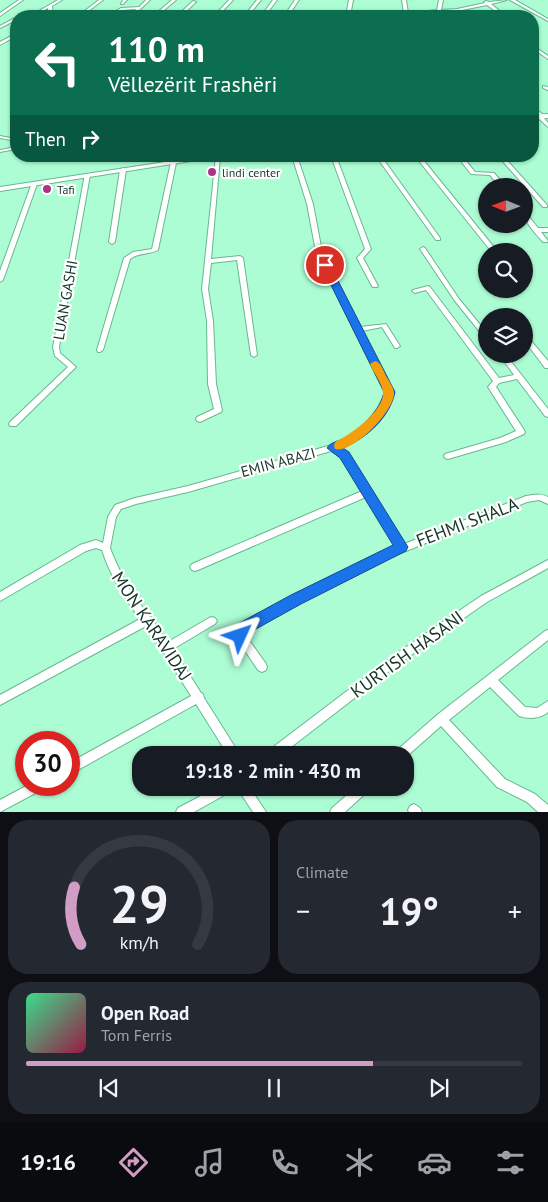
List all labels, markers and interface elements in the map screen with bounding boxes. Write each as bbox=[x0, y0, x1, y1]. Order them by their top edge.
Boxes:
text: 110 m bbox=[108, 26, 205, 72]
icon: left bbox=[25, 30, 90, 95]
text: Vëllezërit Frashëri bbox=[108, 70, 277, 98]
icon: right bbox=[76, 125, 104, 153]
text: Then bbox=[25, 127, 66, 151]
place label: lindi center bbox=[222, 165, 280, 180]
marker: lindi center bbox=[206, 166, 218, 178]
north arrow bbox=[478, 178, 532, 232]
map controls bbox=[478, 178, 533, 363]
place label: Tafi bbox=[57, 182, 75, 197]
marker: Tafi bbox=[41, 183, 53, 195]
button: search bbox=[478, 243, 533, 298]
pin bbox=[304, 244, 346, 286]
icon: arrive bbox=[311, 251, 339, 279]
street label: LUAN GASHI bbox=[49, 259, 81, 341]
button: layers bbox=[478, 308, 533, 363]
street label: EMIN ABAZI bbox=[239, 443, 317, 481]
street label: FEHMI SHALA bbox=[413, 492, 522, 552]
street label: MON KARAVIDAJ bbox=[107, 567, 197, 685]
street label: KURTISH HASANI bbox=[346, 605, 468, 703]
position arrow bbox=[213, 609, 265, 661]
speed limit sign: 30 bbox=[15, 731, 80, 796]
text: 19:18 · 2 min · 430 m bbox=[185, 759, 361, 783]
text: Climate bbox=[296, 862, 348, 882]
text: 29 bbox=[110, 870, 168, 937]
text: 19° bbox=[379, 886, 439, 935]
text: − bbox=[296, 892, 310, 929]
text: + bbox=[508, 892, 522, 929]
text: km/h bbox=[119, 931, 159, 954]
text: Open Road bbox=[101, 1001, 189, 1025]
text: Tom Ferris bbox=[101, 1025, 172, 1045]
icon: previous bbox=[95, 1074, 123, 1102]
icon: pause bbox=[260, 1074, 288, 1102]
icon: next bbox=[425, 1074, 453, 1102]
icon: directions bbox=[116, 1145, 151, 1180]
icon: music bbox=[192, 1145, 227, 1180]
icon: phone bbox=[267, 1145, 302, 1180]
icon: climate bbox=[342, 1145, 377, 1180]
icon: car bbox=[417, 1145, 452, 1180]
icon: filters bbox=[493, 1145, 528, 1180]
text: 19:16 bbox=[20, 1148, 76, 1176]

